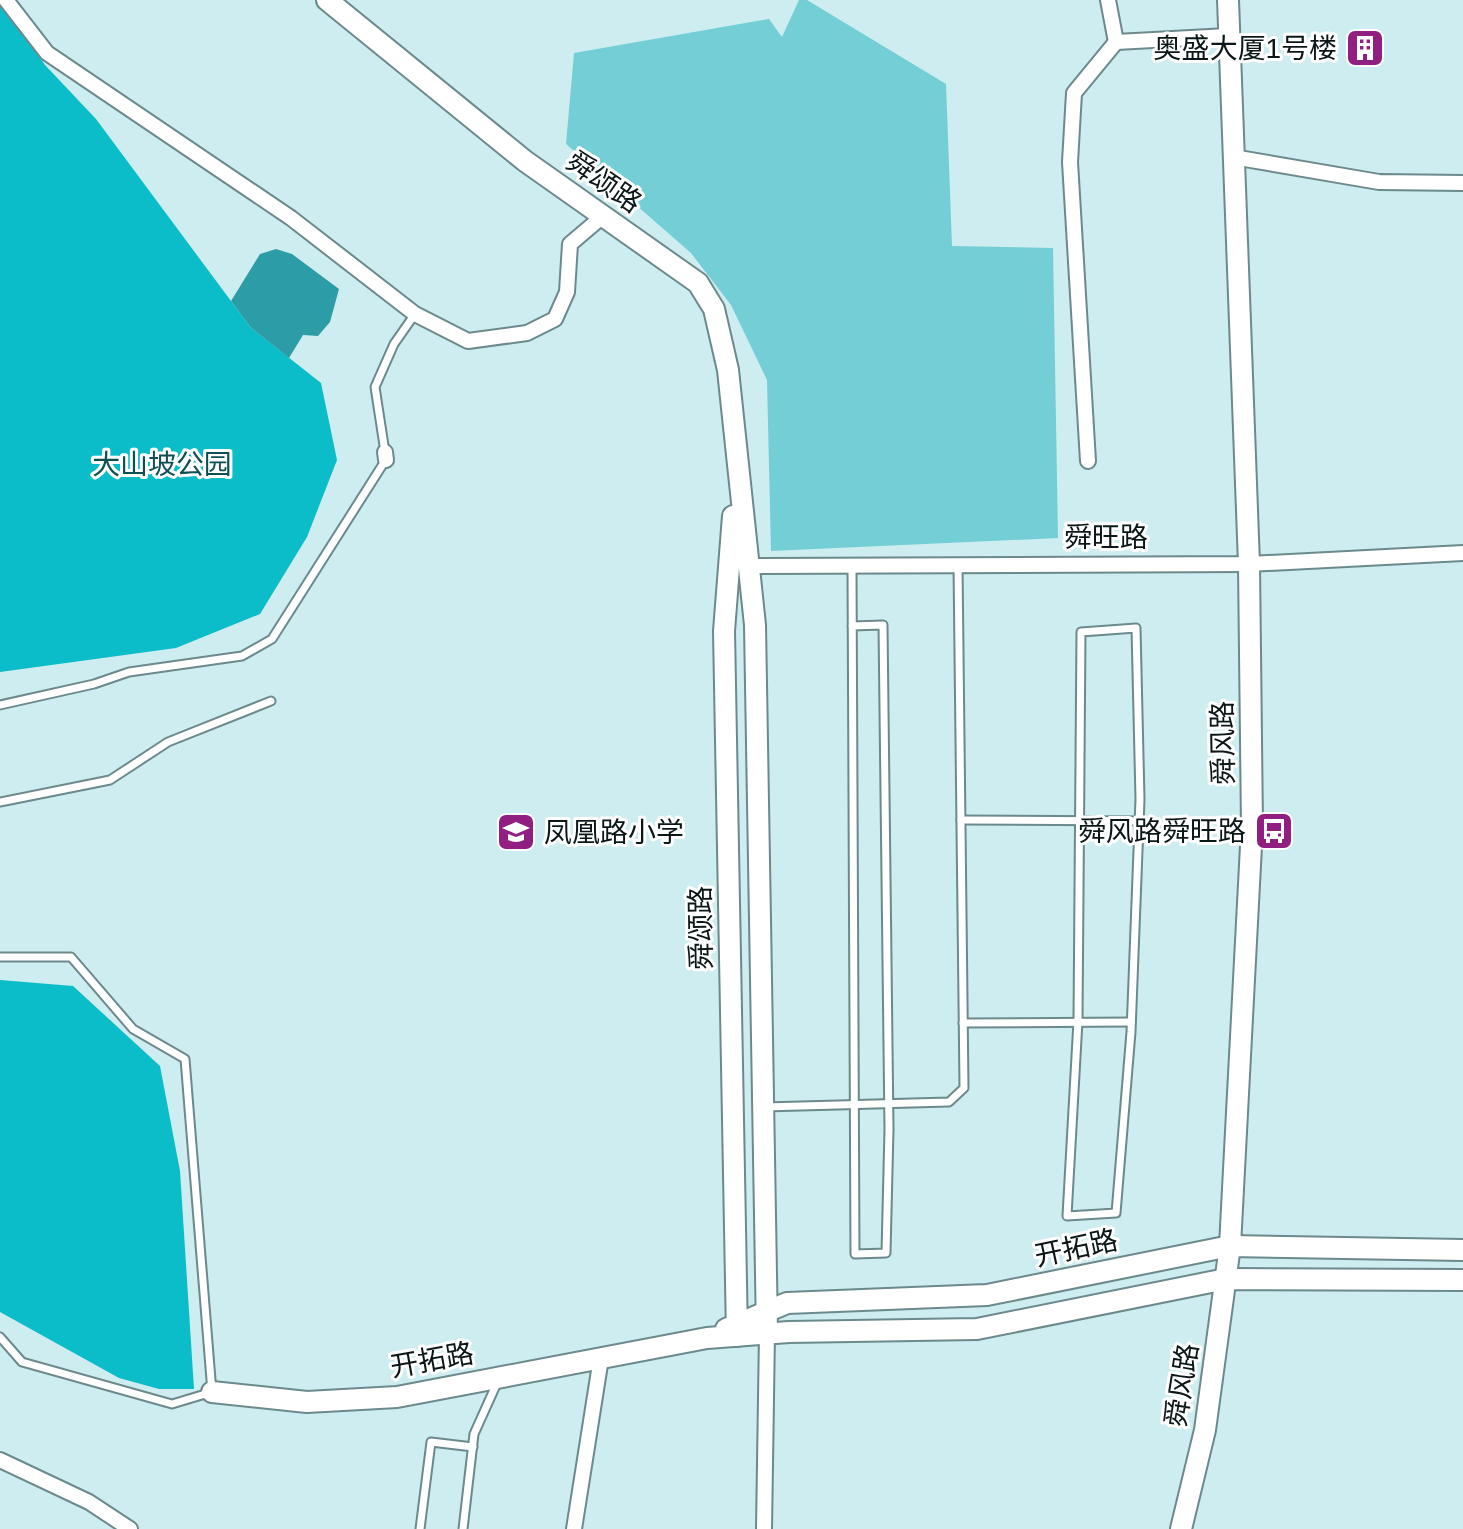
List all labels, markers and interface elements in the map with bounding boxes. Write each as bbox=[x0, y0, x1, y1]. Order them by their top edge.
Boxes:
building icon: 奥盛大厦1号楼 bbox=[1344, 27, 1386, 69]
place label: 奥盛大厦1号楼 bbox=[1153, 33, 1337, 64]
street label: 舜颂路 bbox=[561, 145, 647, 219]
park label: 大山坡公园 bbox=[92, 449, 232, 480]
street label: 舜旺路 bbox=[1064, 522, 1148, 553]
street label: 舜风路 bbox=[1207, 701, 1239, 785]
bus stop icon: 舜风路舜旺路 bbox=[1253, 810, 1295, 852]
school or university icon: 凤凰路小学 bbox=[495, 811, 537, 853]
place label: 舜风路舜旺路 bbox=[1078, 816, 1246, 847]
place label: 凤凰路小学 bbox=[544, 817, 684, 848]
street label: 舜颂路 bbox=[685, 886, 717, 970]
street label: 开拓路 bbox=[1032, 1224, 1120, 1272]
street label: 开拓路 bbox=[388, 1337, 476, 1383]
street label: 舜风路 bbox=[1160, 1341, 1204, 1429]

